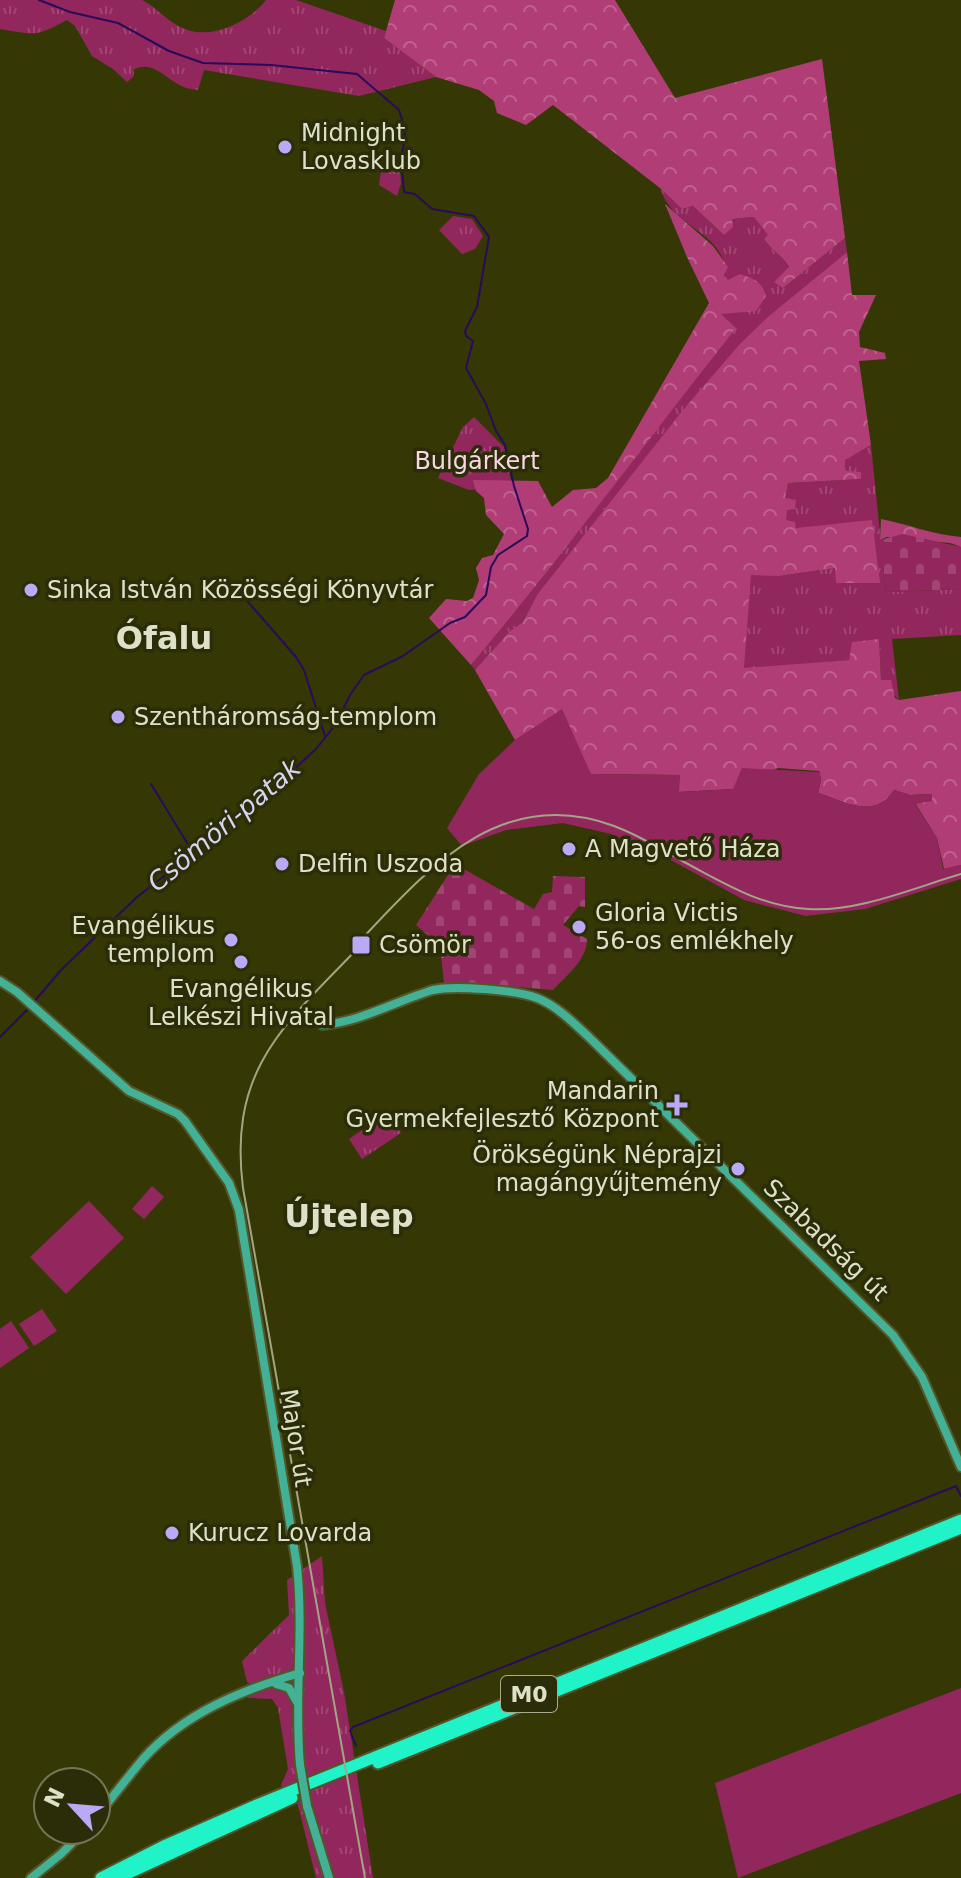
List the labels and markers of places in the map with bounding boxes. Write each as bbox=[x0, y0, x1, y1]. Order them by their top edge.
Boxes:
place label: Midnight Lovasklub bbox=[301, 119, 421, 175]
marker: Midnight Lovasklub bbox=[276, 138, 294, 156]
place label: Sinka István Közösségi Könyvtár bbox=[47, 576, 433, 604]
marker: Sinka István Közösségi Könyvtár bbox=[22, 581, 40, 599]
place label: Szentháromság-templom bbox=[134, 703, 437, 731]
marker: Szentháromság-templom bbox=[109, 708, 127, 726]
place label: A Magvető Háza bbox=[585, 835, 780, 863]
marker: A Magvető Háza bbox=[560, 840, 578, 858]
place label: Delfin Uszoda bbox=[298, 850, 463, 878]
marker: Delfin Uszoda bbox=[273, 855, 291, 873]
place label: Gloria Victis 56-os emlékhely bbox=[595, 899, 794, 955]
place label: Evangélikus templom bbox=[72, 912, 215, 968]
marker: Gloria Victis 56-os emlékhely bbox=[570, 918, 588, 936]
marker: Evangélikus templom bbox=[222, 931, 240, 949]
place label: Csömör bbox=[379, 931, 471, 959]
marker: Csömör bbox=[350, 934, 372, 956]
marker: Evangélikus Lelkészi Hivatal bbox=[232, 953, 250, 971]
place label: Evangélikus Lelkészi Hivatal bbox=[148, 975, 334, 1031]
place label: Mandarin Gyermekfejlesztő Központ bbox=[345, 1077, 659, 1133]
marker: Mandarin Gyermekfejlesztő Központ bbox=[666, 1094, 688, 1116]
place label: Örökségünk Néprajzi magángyűjtemény bbox=[472, 1140, 722, 1197]
marker: Örökségünk Néprajzi magángyűjtemény bbox=[729, 1160, 747, 1178]
place label: Kurucz Lovarda bbox=[188, 1519, 372, 1547]
marker: Kurucz Lovarda bbox=[163, 1524, 181, 1542]

